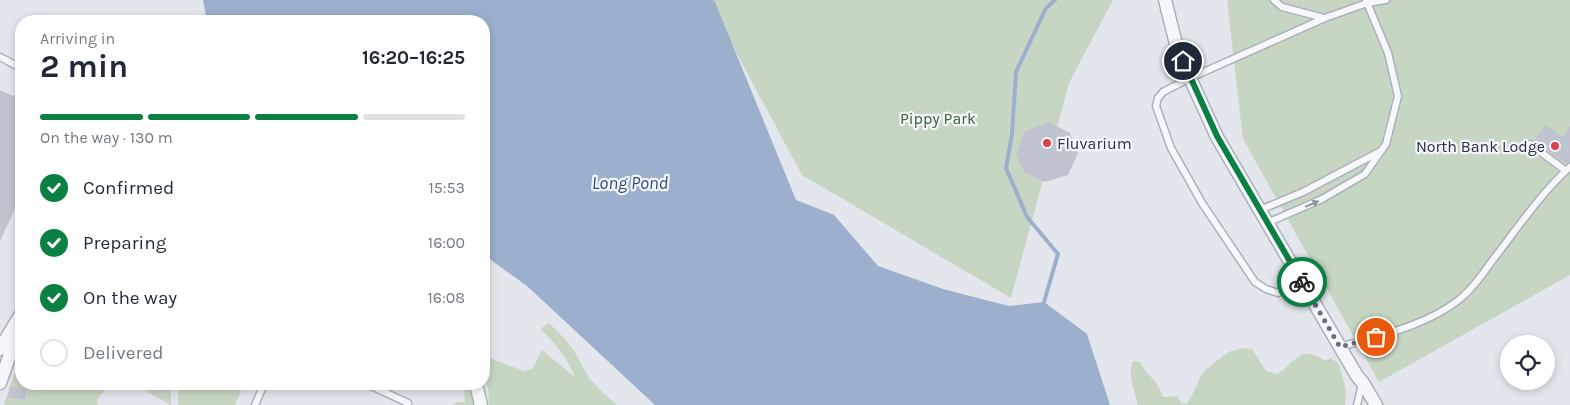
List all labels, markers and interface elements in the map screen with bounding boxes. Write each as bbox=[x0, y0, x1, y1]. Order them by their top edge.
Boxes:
text: Arriving in bbox=[40, 29, 115, 48]
pin bbox=[1162, 40, 1204, 82]
text: 16:20–16:25 bbox=[362, 47, 465, 69]
icon: home bbox=[1169, 47, 1197, 75]
text: 2 min bbox=[40, 48, 128, 85]
park label: Pippy Park bbox=[900, 109, 976, 128]
text: On the way · 130 m bbox=[40, 128, 173, 147]
place label: Fluvarium bbox=[1057, 134, 1132, 153]
marker: Fluvarium bbox=[1041, 137, 1053, 149]
place label: North Bank Lodge bbox=[1416, 137, 1545, 156]
marker: North Bank Lodge bbox=[1549, 140, 1561, 152]
water label: Long Pond bbox=[592, 172, 669, 194]
icon: check bbox=[40, 174, 68, 202]
text: Confirmed bbox=[83, 177, 174, 199]
text: 15:53 bbox=[429, 178, 465, 197]
one-way arrow bbox=[1305, 199, 1319, 207]
icon: check bbox=[40, 229, 68, 257]
text: Preparing bbox=[83, 232, 166, 254]
text: 16:00 bbox=[428, 233, 465, 252]
courier bbox=[1277, 257, 1327, 307]
icon: bike bbox=[1288, 268, 1316, 296]
icon: check bbox=[40, 284, 68, 312]
text: On the way bbox=[83, 287, 177, 309]
text: 16:08 bbox=[428, 288, 465, 307]
pin bbox=[1355, 316, 1397, 358]
icon: bag bbox=[1362, 323, 1390, 351]
map controls bbox=[1500, 335, 1555, 390]
button: locate bbox=[1500, 335, 1555, 390]
text: Delivered bbox=[83, 342, 163, 364]

